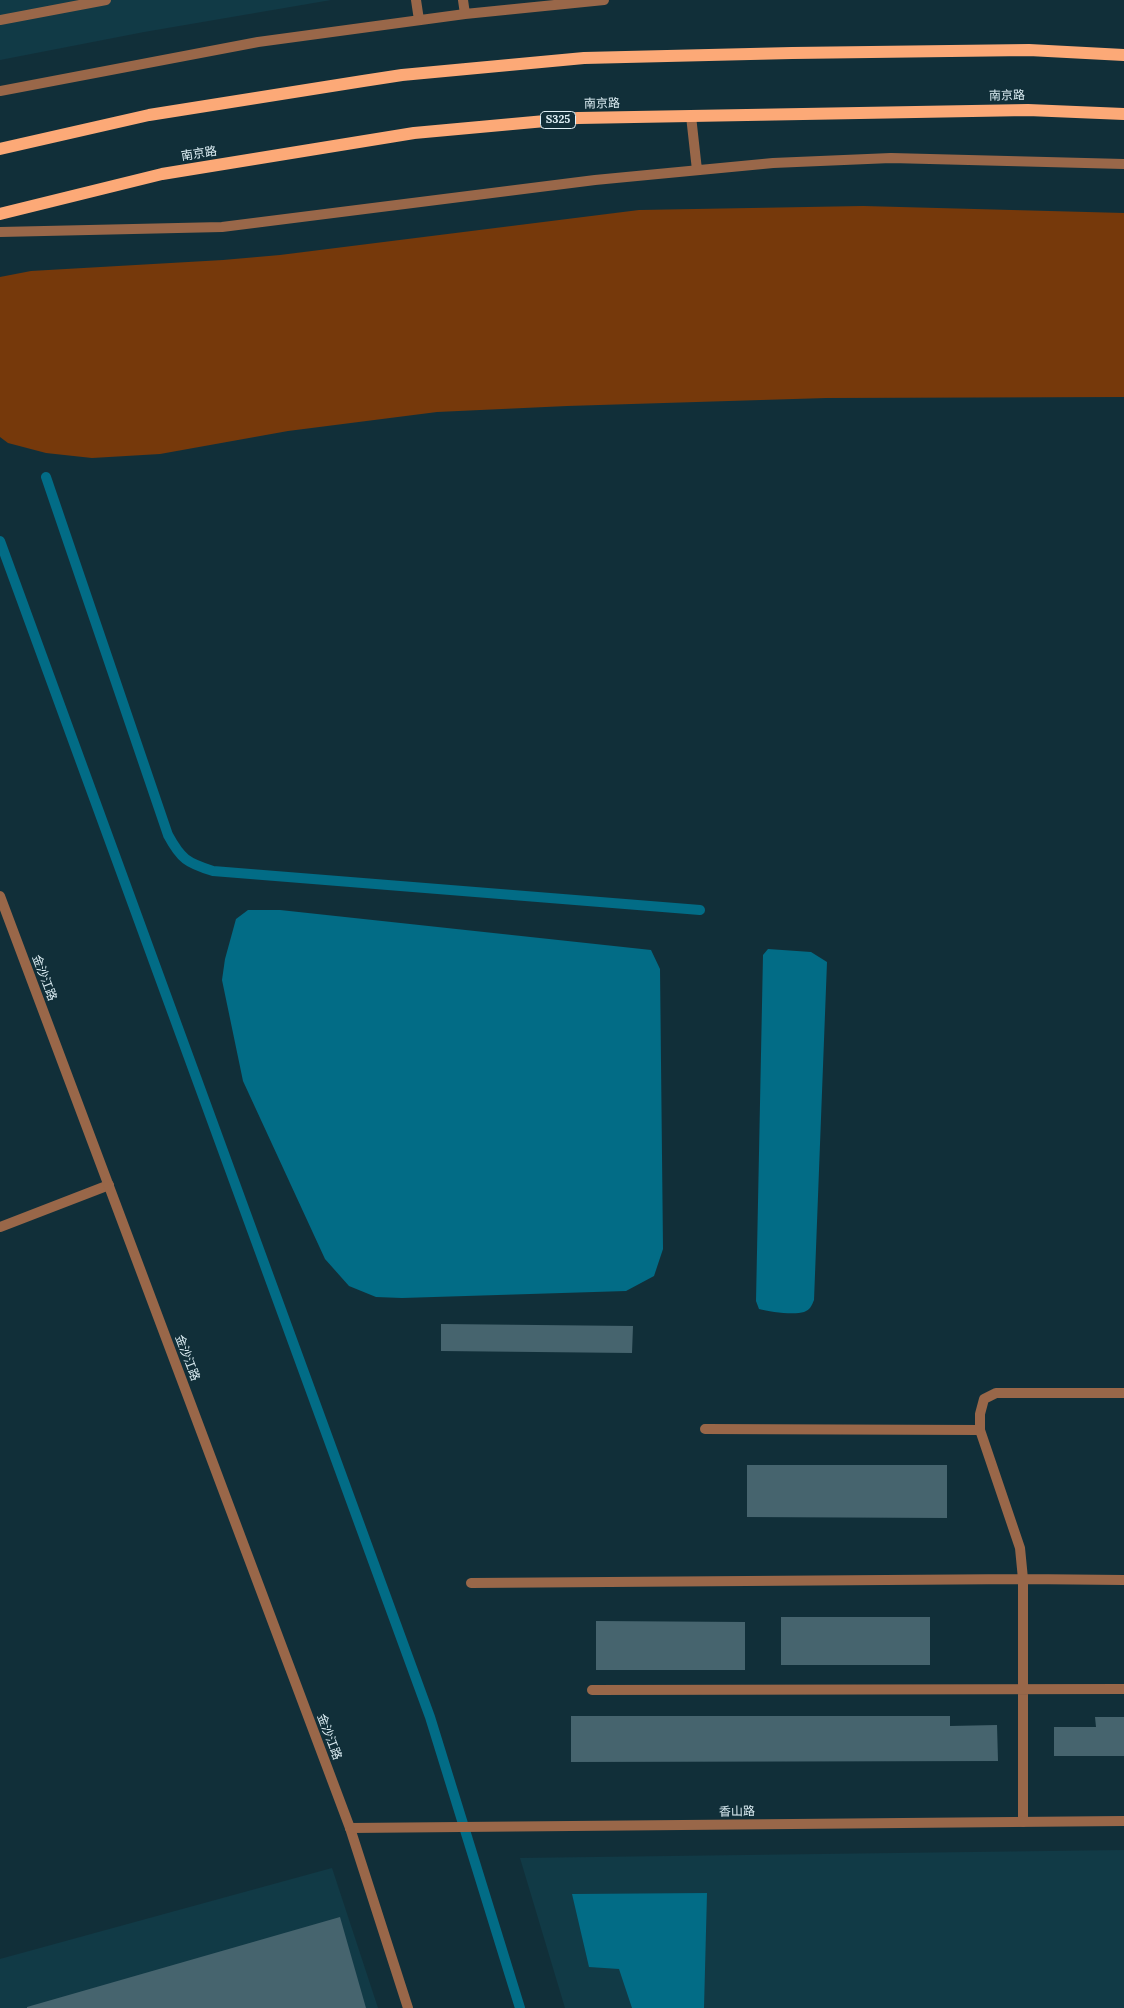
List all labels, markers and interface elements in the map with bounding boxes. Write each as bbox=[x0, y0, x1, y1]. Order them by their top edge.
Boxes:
street label: 南京路 bbox=[989, 88, 1025, 104]
street label: 南京路 bbox=[584, 96, 620, 112]
road number: S325 bbox=[540, 112, 576, 128]
street label: 南京路 bbox=[180, 144, 218, 164]
street label: 金沙江路 bbox=[29, 953, 59, 1003]
street label: 金沙江路 bbox=[172, 1333, 202, 1383]
street label: 金沙江路 bbox=[314, 1712, 344, 1762]
street label: 香山路 bbox=[719, 1804, 755, 1820]

